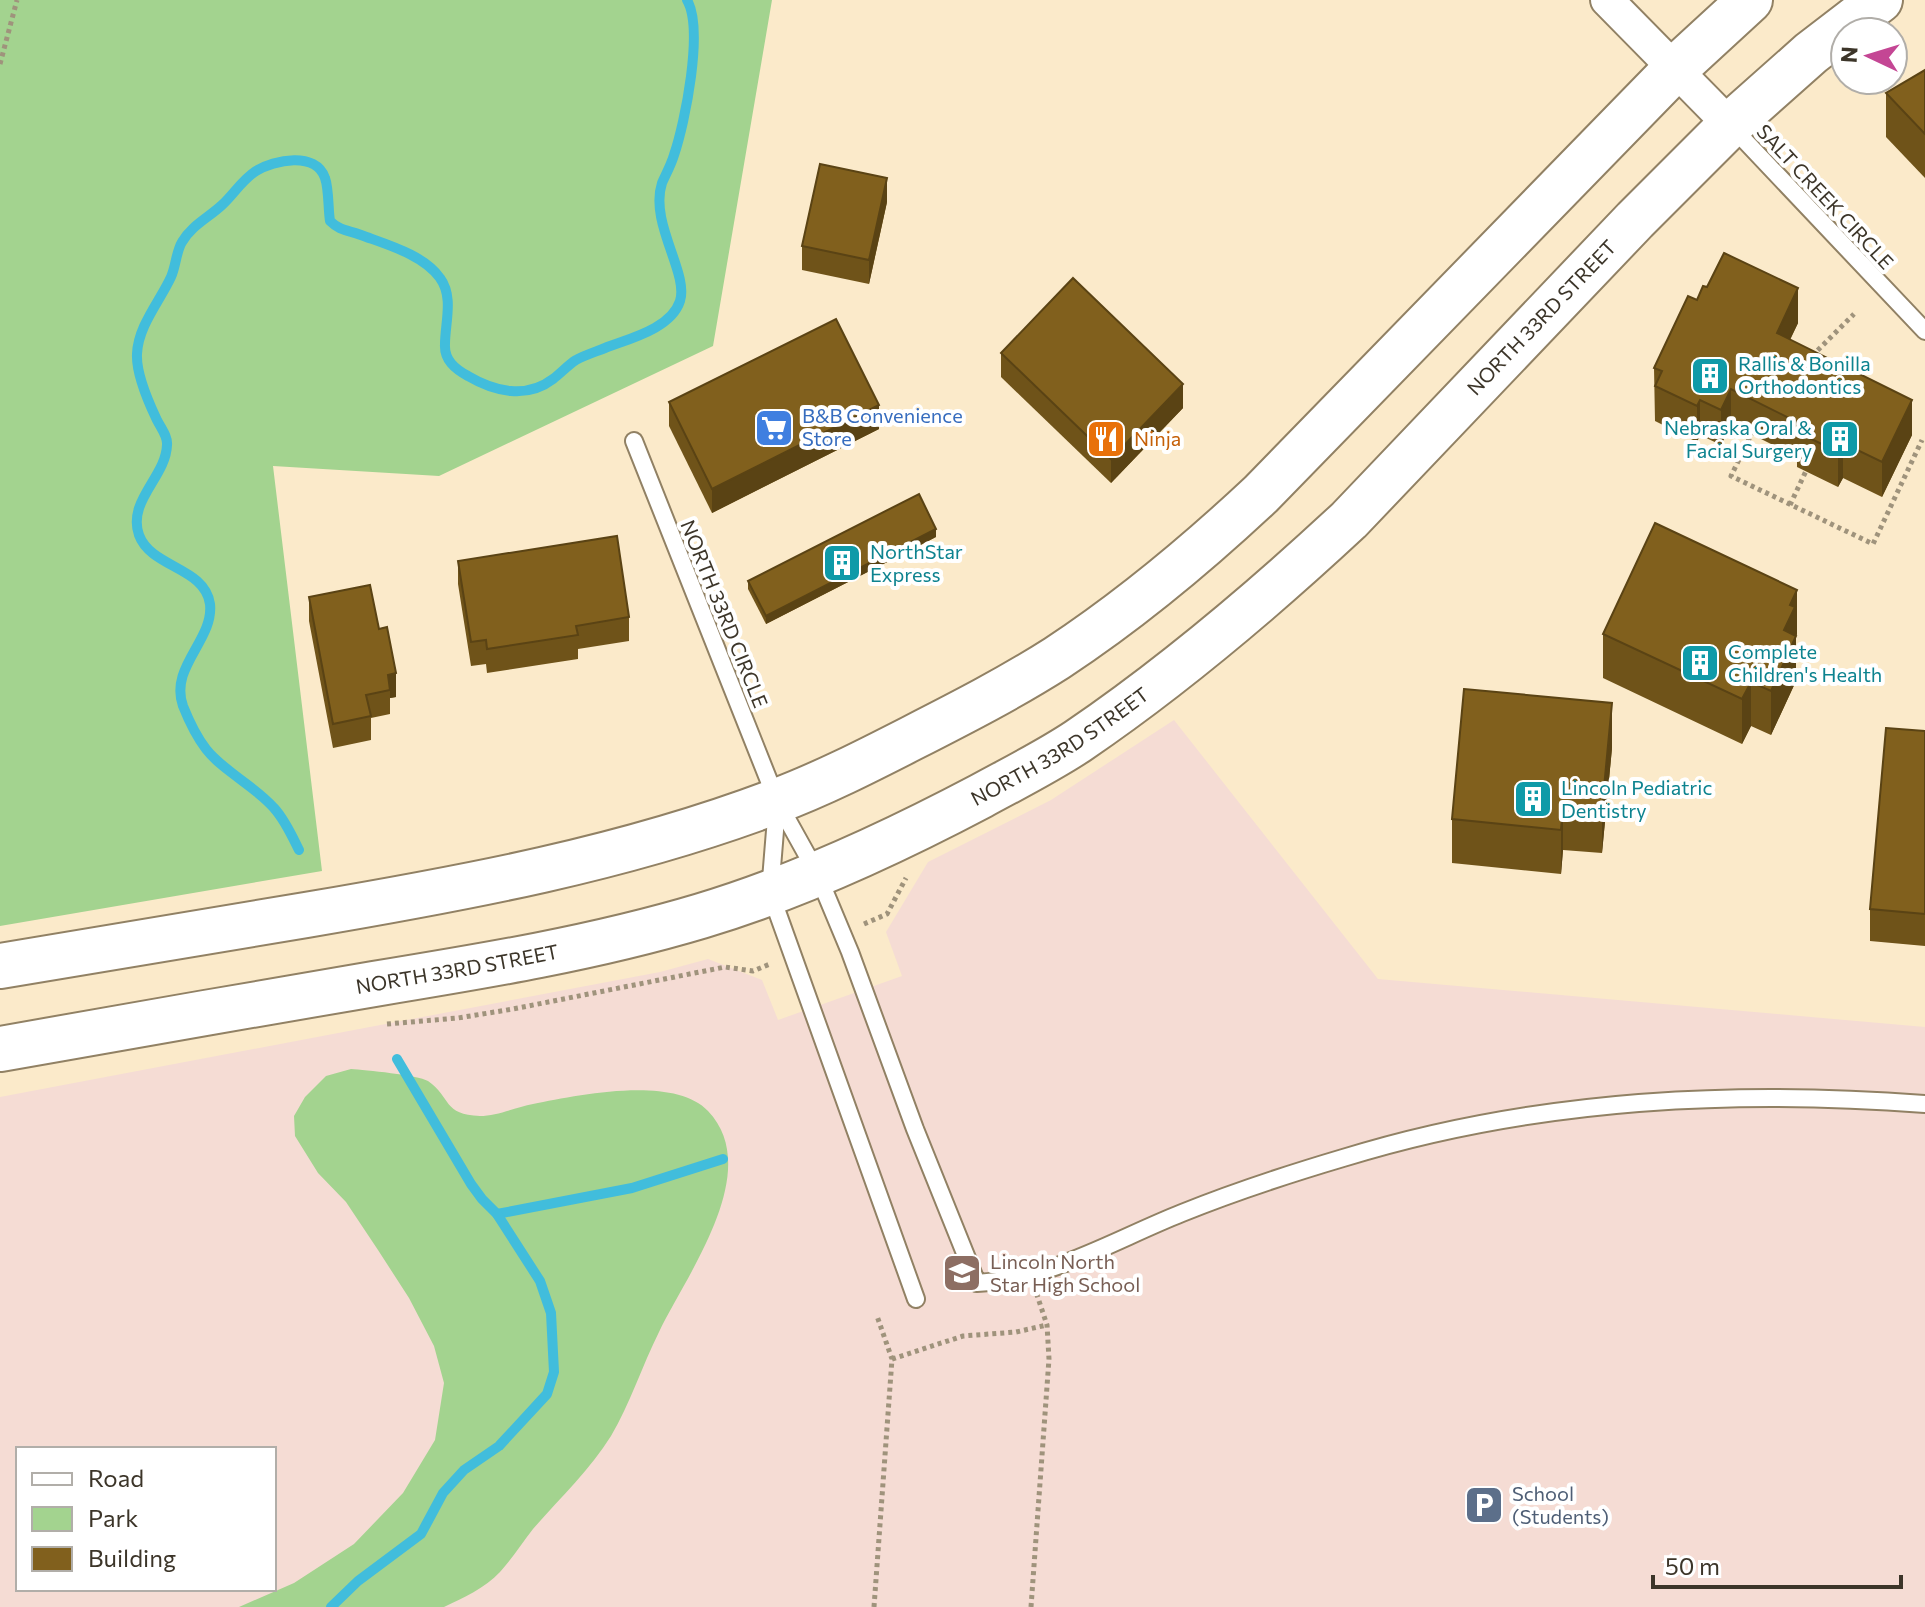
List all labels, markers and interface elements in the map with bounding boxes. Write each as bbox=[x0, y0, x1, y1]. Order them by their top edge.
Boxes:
north arrow bbox=[1829, 16, 1909, 96]
text: N bbox=[1835, 45, 1863, 64]
street label: SALT CREEK CIRCLE bbox=[1752, 119, 1899, 274]
street label: NORTH 33RD STREET bbox=[1462, 234, 1621, 400]
place label: Rallis & Bonilla Orthodontics bbox=[1738, 351, 1871, 398]
building icon: Rallis & Bonilla Orthodontics bbox=[1689, 355, 1731, 397]
place label: B&B Convenience Store bbox=[802, 403, 963, 450]
supermarket icon: B&B Convenience Store bbox=[753, 407, 795, 449]
place label: Nebraska Oral & Facial Surgery bbox=[1664, 415, 1812, 462]
restaurant icon: Ninja bbox=[1085, 418, 1127, 460]
building icon: Nebraska Oral & Facial Surgery bbox=[1819, 418, 1861, 460]
place label: Ninja bbox=[1134, 426, 1181, 450]
street label: NORTH 33RD CIRCLE bbox=[676, 516, 774, 711]
place label: NorthStar Express bbox=[870, 539, 963, 586]
building icon: NorthStar Express bbox=[821, 542, 863, 584]
place label: Complete Children's Health bbox=[1728, 639, 1882, 686]
building icon: Complete Children's Health bbox=[1679, 642, 1721, 684]
street label: NORTH 33RD STREET bbox=[967, 681, 1153, 810]
place label: Lincoln Pediatric Dentistry bbox=[1561, 775, 1712, 822]
building icon: Lincoln Pediatric Dentistry bbox=[1512, 778, 1554, 820]
street label: NORTH 33RD STREET bbox=[354, 939, 560, 998]
place label: Lincoln North Star High School bbox=[990, 1249, 1140, 1296]
school or university icon: Lincoln North Star High School bbox=[941, 1252, 983, 1294]
legend bbox=[16, 1447, 276, 1591]
text: Road bbox=[88, 1463, 144, 1492]
place label: School (Students) bbox=[1512, 1481, 1609, 1528]
parking icon: School (Students) bbox=[1463, 1484, 1505, 1526]
text: Park bbox=[88, 1503, 138, 1532]
scale bar bbox=[1653, 1539, 1901, 1589]
text: Building bbox=[88, 1543, 176, 1572]
text: 50 m bbox=[1665, 1551, 1720, 1580]

